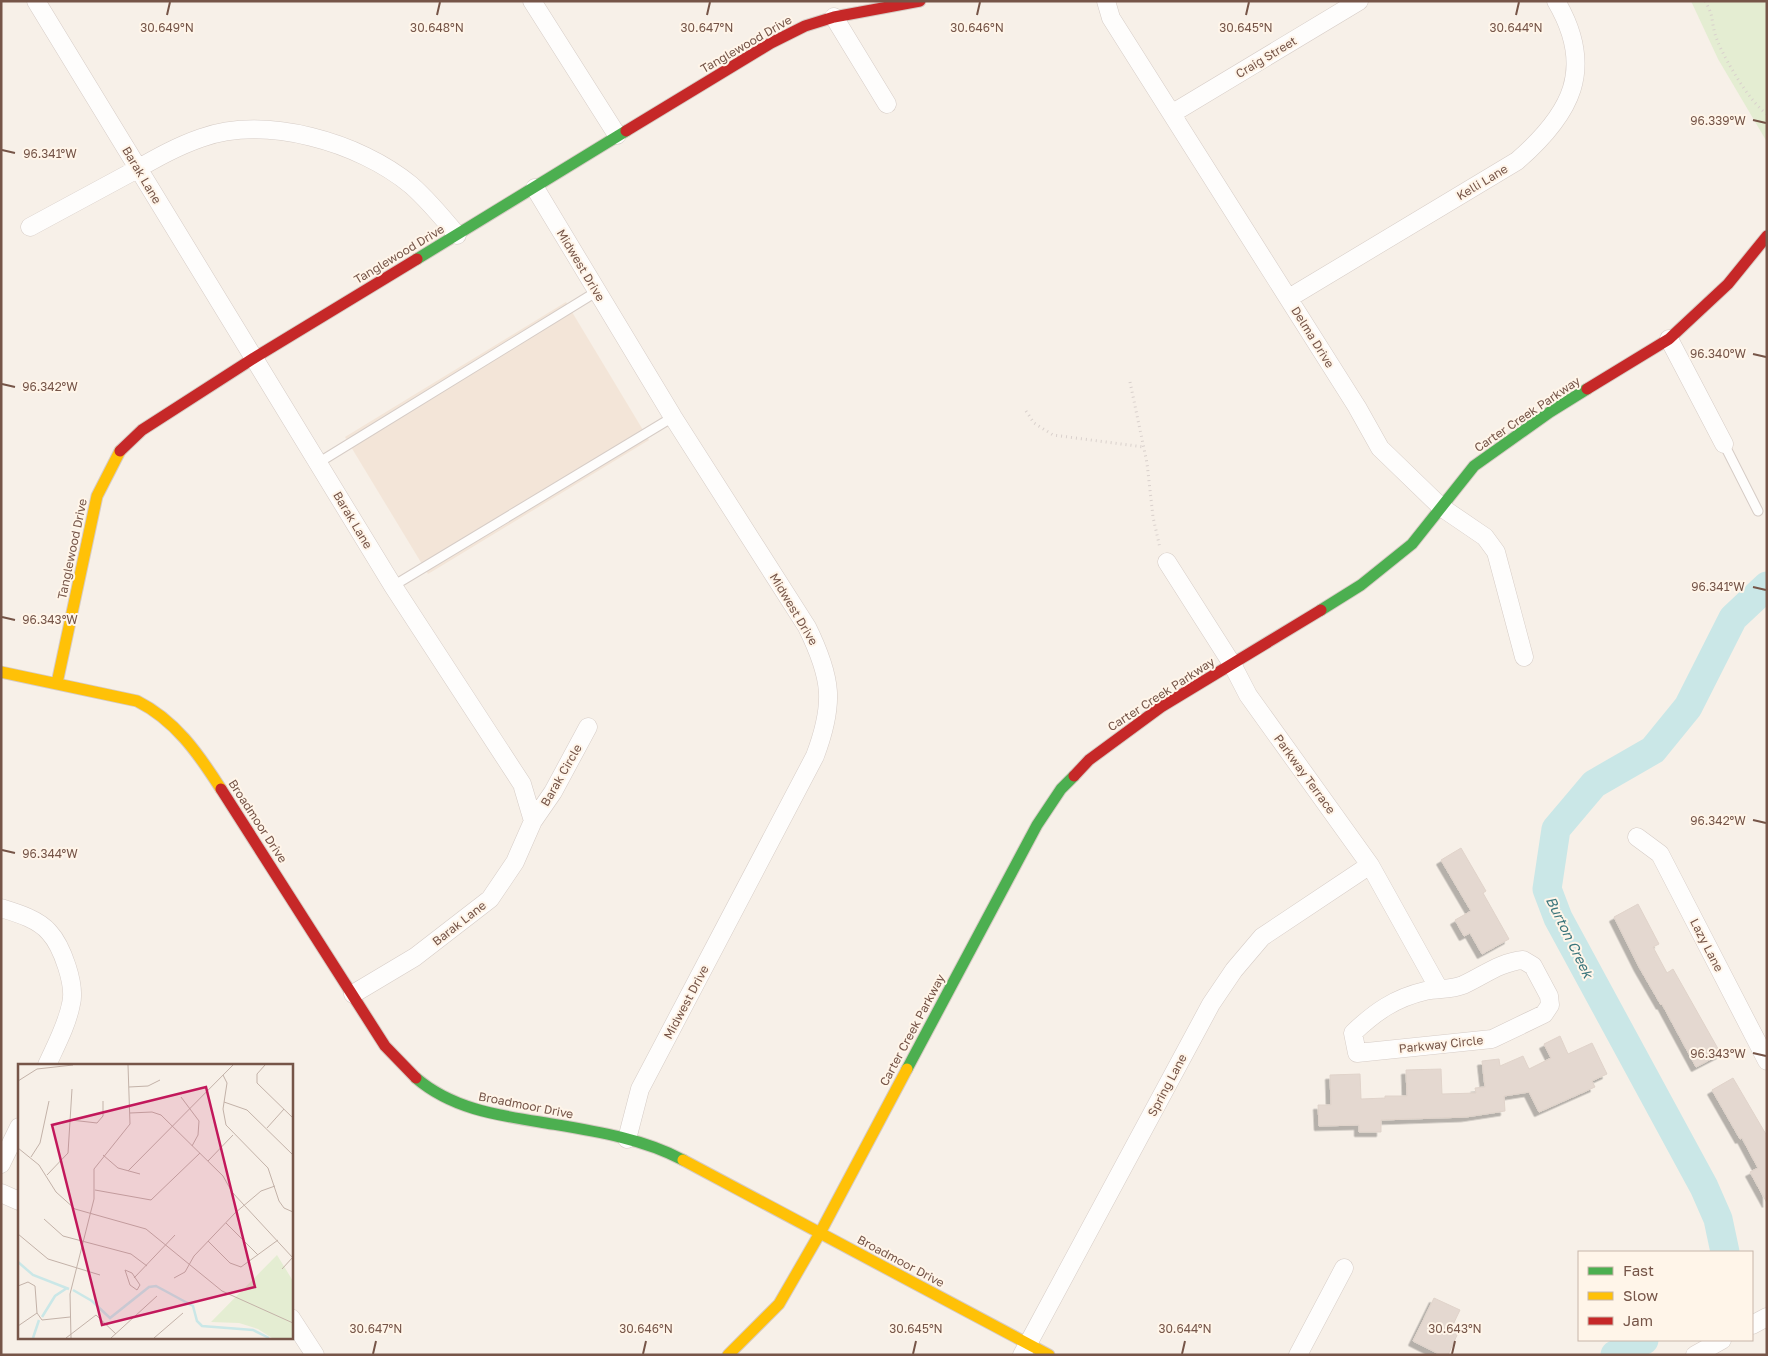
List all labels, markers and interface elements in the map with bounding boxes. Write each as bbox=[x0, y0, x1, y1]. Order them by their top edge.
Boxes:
street label: Tanglewood Drive bbox=[698, 12, 794, 76]
text: 30.649°N bbox=[140, 20, 194, 35]
text: 30.648°N bbox=[410, 20, 464, 35]
text: 30.647°N bbox=[681, 20, 733, 35]
text: 30.646°N bbox=[950, 20, 1004, 35]
text: 30.645°N bbox=[1219, 20, 1273, 35]
text: 30.644°N bbox=[1489, 20, 1543, 35]
street label: Craig Street bbox=[1233, 33, 1299, 81]
text: 96.339°W bbox=[1690, 113, 1746, 128]
street label: Barak Lane bbox=[119, 144, 165, 206]
text: 96.341°W bbox=[23, 146, 77, 161]
street label: Kelli Lane bbox=[1454, 161, 1510, 203]
street label: Tanglewood Drive bbox=[351, 221, 447, 287]
street label: Midwest Drive bbox=[554, 226, 608, 304]
street label: Delma Drive bbox=[1288, 304, 1338, 370]
text: 96.340°W bbox=[1690, 346, 1747, 361]
street label: Carter Creek Parkway bbox=[1471, 373, 1583, 455]
text: 96.342°W bbox=[22, 379, 78, 394]
street label: Barak Lane bbox=[330, 489, 376, 551]
street label: Tanglewood Drive bbox=[54, 497, 90, 601]
street label: Midwest Drive bbox=[767, 570, 821, 648]
text: 96.341°W bbox=[1691, 579, 1745, 594]
text: 96.343°W bbox=[22, 612, 78, 627]
street label: Carter Creek Parkway bbox=[1105, 654, 1218, 734]
street label: Parkway Terrace bbox=[1271, 731, 1339, 817]
street label: Barak Circle bbox=[537, 741, 585, 809]
street label: Broadmoor Drive bbox=[225, 776, 291, 866]
text: 96.342°W bbox=[1690, 813, 1746, 828]
text: 96.344°W bbox=[22, 846, 78, 861]
water label: Burton Creek bbox=[1543, 893, 1598, 982]
street label: Barak Lane bbox=[429, 897, 489, 949]
street label: Lazy Lane bbox=[1687, 916, 1727, 974]
street label: Midwest Drive bbox=[660, 963, 712, 1041]
street label: Carter Creek Parkway bbox=[876, 971, 948, 1089]
street label: Parkway Circle bbox=[1398, 1032, 1484, 1056]
text: 96.343°W bbox=[1690, 1046, 1746, 1061]
street label: Spring Lane bbox=[1144, 1051, 1190, 1119]
inset map bbox=[18, 1064, 292, 1338]
street label: Broadmoor Drive bbox=[477, 1088, 575, 1122]
street label: Broadmoor Drive bbox=[855, 1232, 947, 1290]
legend bbox=[1578, 1251, 1753, 1341]
text: Fast bbox=[1623, 1261, 1654, 1279]
text: Slow bbox=[1623, 1286, 1658, 1304]
text: Jam bbox=[1623, 1311, 1653, 1329]
text: 30.647°N bbox=[350, 1321, 402, 1336]
text: 30.646°N bbox=[619, 1321, 673, 1336]
text: 30.645°N bbox=[889, 1321, 943, 1336]
text: 30.644°N bbox=[1158, 1321, 1212, 1336]
text: 30.643°N bbox=[1428, 1321, 1482, 1336]

